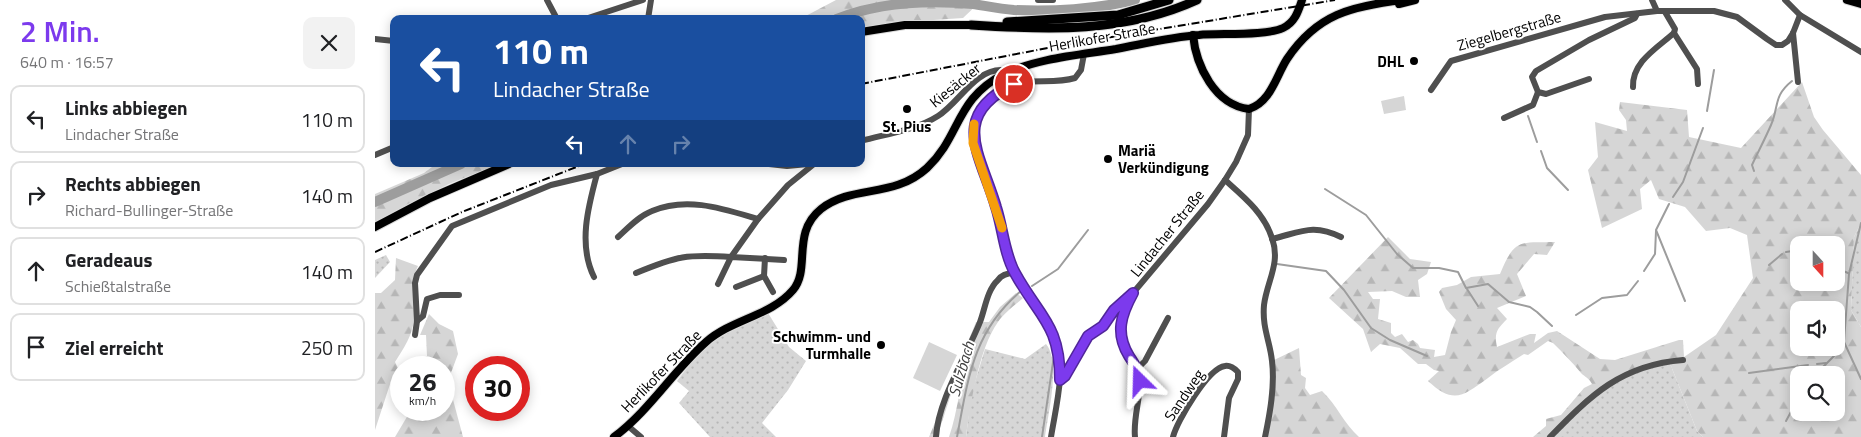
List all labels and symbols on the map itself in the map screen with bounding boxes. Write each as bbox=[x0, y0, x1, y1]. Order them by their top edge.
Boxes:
street label: Ziegelbergstraße bbox=[1454, 5, 1564, 57]
street label: Herlikofer Straße bbox=[1047, 16, 1157, 58]
place label: DHL bbox=[1377, 50, 1404, 73]
marker: DHL bbox=[1408, 55, 1420, 67]
street label: Kiesäcker bbox=[924, 57, 986, 113]
pin bbox=[993, 63, 1035, 105]
marker: St. Pius bbox=[901, 103, 913, 115]
place label: St. Pius bbox=[883, 115, 931, 138]
place label: Mariä Verkündigung bbox=[1118, 139, 1209, 179]
marker: Mariä Verkündigung bbox=[1102, 153, 1114, 165]
street label: Lindacher Straße bbox=[1124, 184, 1210, 282]
north arrow bbox=[1790, 236, 1845, 291]
street label: Herlikofer Straße bbox=[615, 324, 707, 418]
place label: Schwimm- und Turmhalle bbox=[773, 325, 871, 365]
water label: Sulzbach bbox=[942, 338, 981, 399]
marker: Schwimm- und Turmhalle bbox=[875, 339, 887, 351]
position arrow bbox=[1113, 354, 1165, 406]
speed limit sign: 30 bbox=[465, 356, 530, 421]
street label: Sandweg bbox=[1158, 364, 1210, 426]

